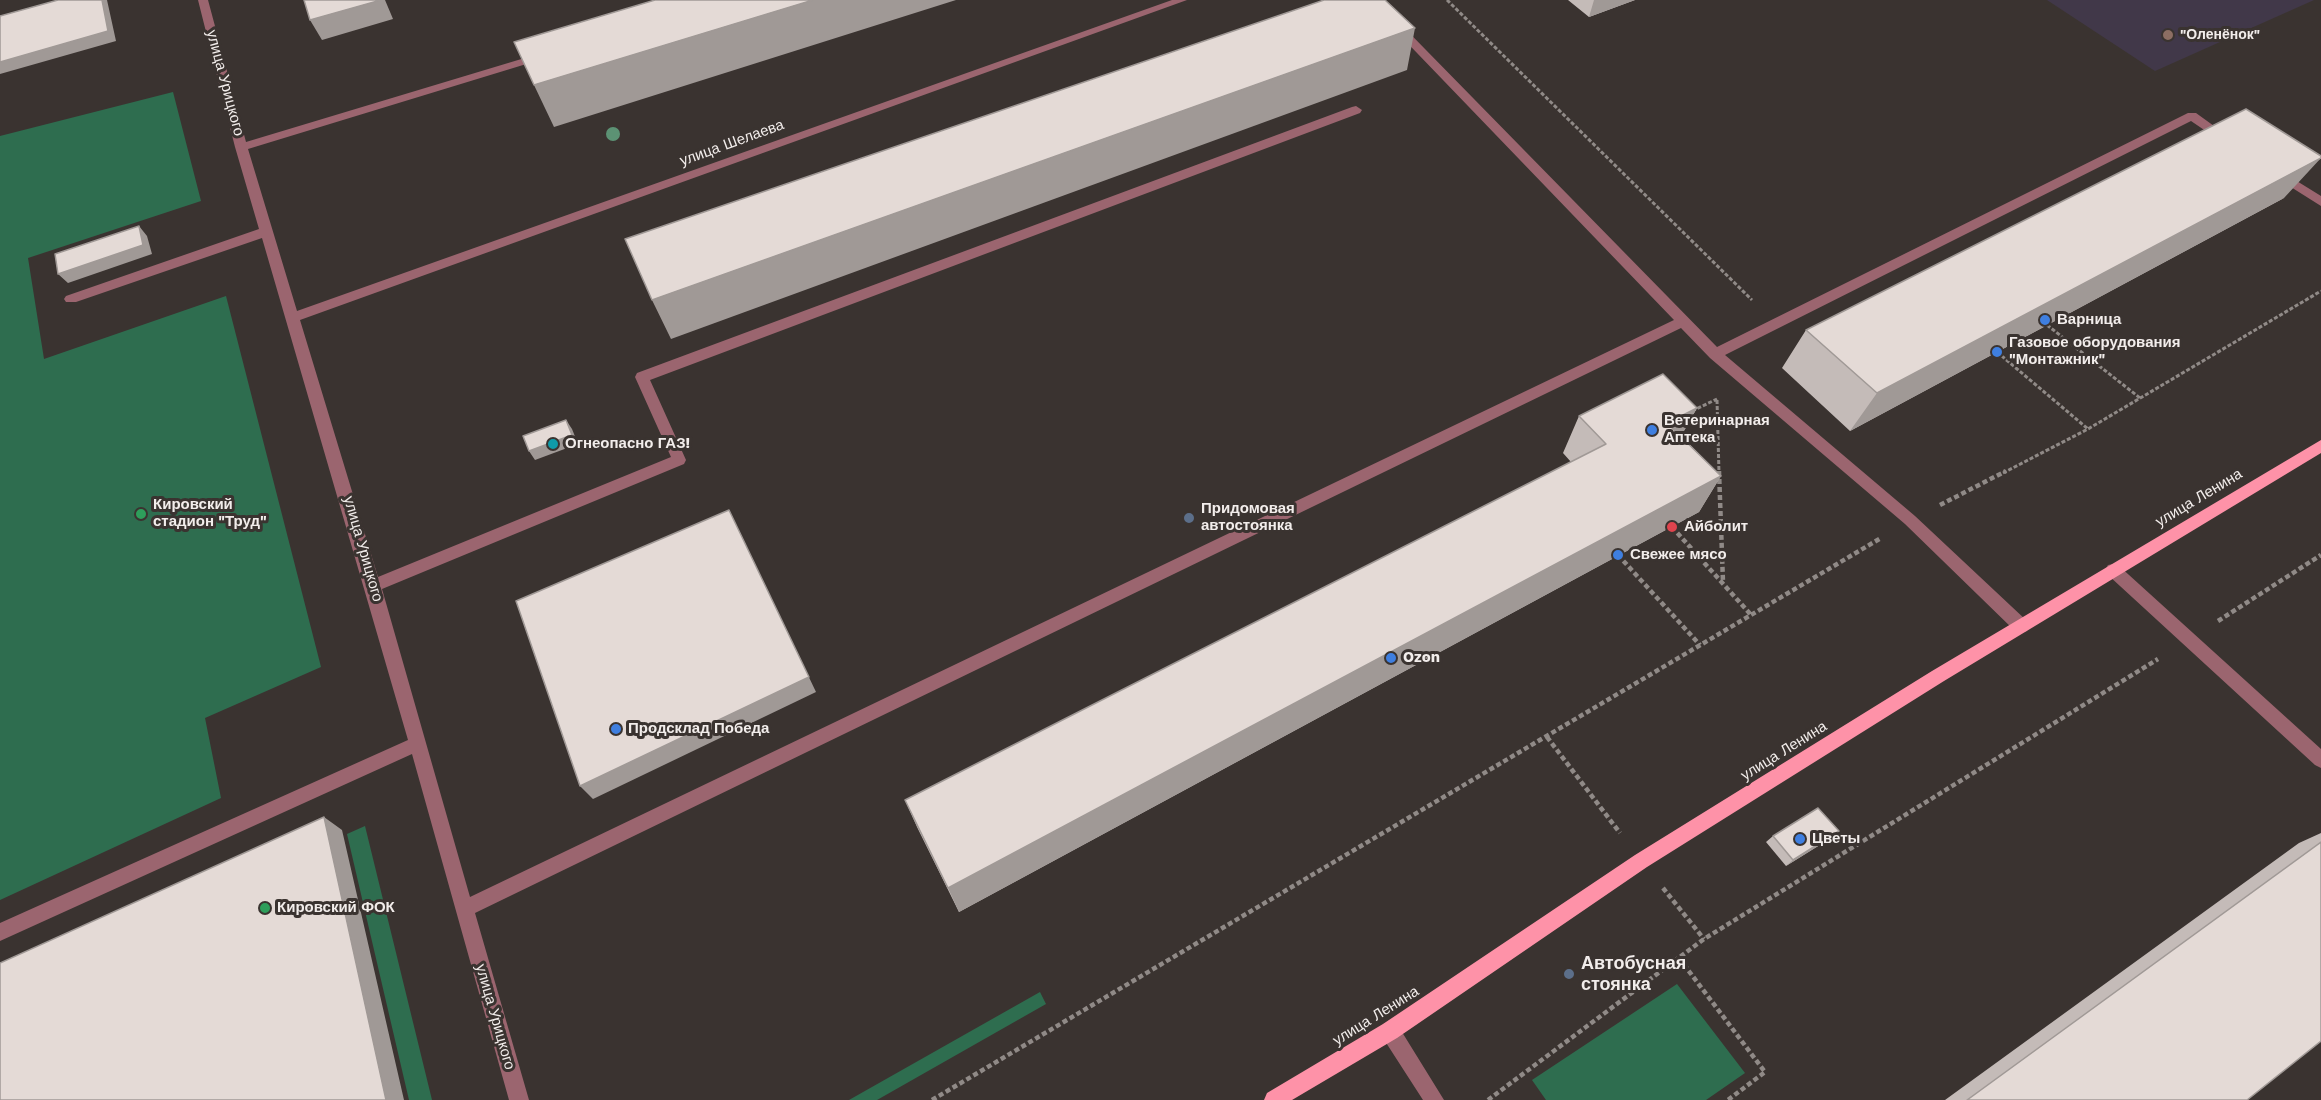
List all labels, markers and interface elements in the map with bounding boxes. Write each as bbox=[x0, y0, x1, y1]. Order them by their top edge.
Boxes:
place label: "Оленёнок" bbox=[2180, 27, 2260, 43]
street label: улица Урицкого bbox=[202, 28, 248, 138]
marker: "Оленёнок" bbox=[2161, 28, 2175, 42]
street label: улица Шелаева bbox=[677, 116, 787, 170]
place label: Варница bbox=[2057, 311, 2121, 329]
marker: Варница bbox=[2038, 313, 2052, 327]
place label: Газовое оборудования "Монтажник" bbox=[2009, 334, 2181, 369]
marker: Газовое оборудования "Монтажник" bbox=[1990, 345, 2004, 359]
place label: Ветеринарная Аптека bbox=[1664, 412, 1770, 447]
marker: Ветеринарная Аптека bbox=[1645, 423, 1659, 437]
place label: Огнеопасно ГАЗ! bbox=[565, 435, 690, 453]
marker: Огнеопасно ГАЗ! bbox=[546, 437, 560, 451]
street label: улица Ленина bbox=[2152, 465, 2246, 531]
street label: улица Урицкого bbox=[339, 494, 387, 604]
place label: Кировский стадион "Труд" bbox=[153, 496, 267, 531]
place label: Придомовая автостоянка bbox=[1201, 500, 1295, 535]
marker: Кировский стадион "Труд" bbox=[134, 507, 148, 521]
marker: Придомовая автостоянка bbox=[1182, 511, 1196, 525]
place label: Айболит bbox=[1684, 518, 1748, 536]
marker: Айболит bbox=[1665, 520, 1679, 534]
place label: Свежее мясо bbox=[1630, 546, 1727, 564]
marker: Свежее мясо bbox=[1611, 548, 1625, 562]
place label: Ozon bbox=[1403, 649, 1440, 667]
marker: Ozon bbox=[1384, 651, 1398, 665]
street label: улица Ленина bbox=[1738, 717, 1830, 785]
place label: Продсклад Победа bbox=[628, 720, 769, 738]
marker: Продсклад Победа bbox=[609, 722, 623, 736]
place label: Цветы bbox=[1812, 830, 1860, 848]
marker: Цветы bbox=[1793, 832, 1807, 846]
place label: Кировский ФОК bbox=[277, 899, 395, 917]
marker: Кировский ФОК bbox=[258, 901, 272, 915]
place label: Автобусная стоянка bbox=[1581, 953, 1686, 996]
street label: улица Урицкого bbox=[471, 962, 519, 1072]
marker: Автобусная стоянка bbox=[1562, 967, 1576, 981]
street label: улица Ленина bbox=[1330, 982, 1422, 1050]

